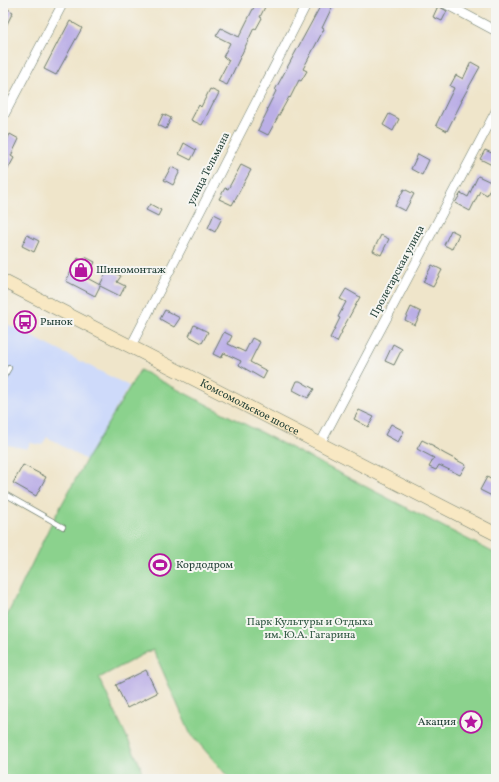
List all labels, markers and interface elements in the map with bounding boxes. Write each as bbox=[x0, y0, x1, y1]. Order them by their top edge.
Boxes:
street label: улица Тельмана bbox=[184, 129, 234, 208]
street label: Пролетарская улица bbox=[367, 223, 429, 321]
shop icon: Шиномонтаж bbox=[68, 257, 94, 283]
place label: Шиномонтаж bbox=[96, 263, 166, 278]
bus stop icon: Рынок bbox=[12, 309, 38, 335]
place label: Рынок bbox=[40, 315, 73, 330]
street label: Комсомольское шоссе bbox=[197, 376, 302, 439]
sports icon: Кордодром bbox=[147, 552, 173, 578]
place label: Кордодром bbox=[176, 558, 233, 573]
park label: Парк Культуры и Отдыха им. Ю.А. Гагарина bbox=[247, 615, 374, 643]
place icon: Акация bbox=[458, 709, 484, 735]
place label: Акация bbox=[418, 715, 456, 730]

